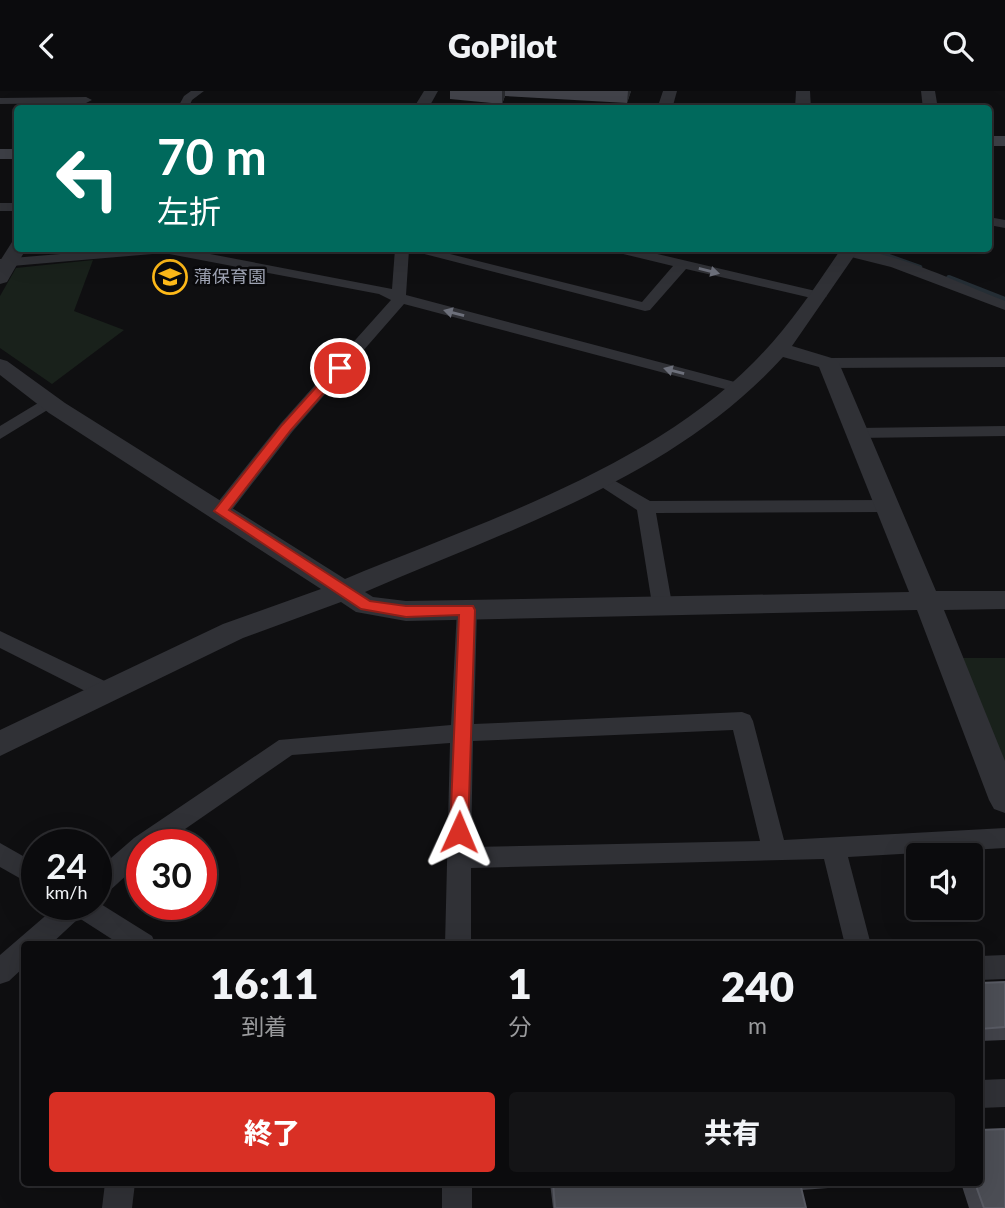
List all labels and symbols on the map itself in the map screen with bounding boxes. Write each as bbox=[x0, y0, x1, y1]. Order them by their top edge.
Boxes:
school or university icon: 蒲保育園 bbox=[151, 258, 189, 296]
place label: 蒲保育園 bbox=[194, 265, 266, 287]
one-way arrow bbox=[699, 266, 721, 277]
one-way arrow bbox=[443, 307, 464, 317]
pin bbox=[310, 338, 370, 398]
one-way arrow bbox=[663, 365, 685, 376]
position arrow bbox=[422, 795, 496, 869]
speed limit sign: 30 bbox=[126, 829, 217, 920]

